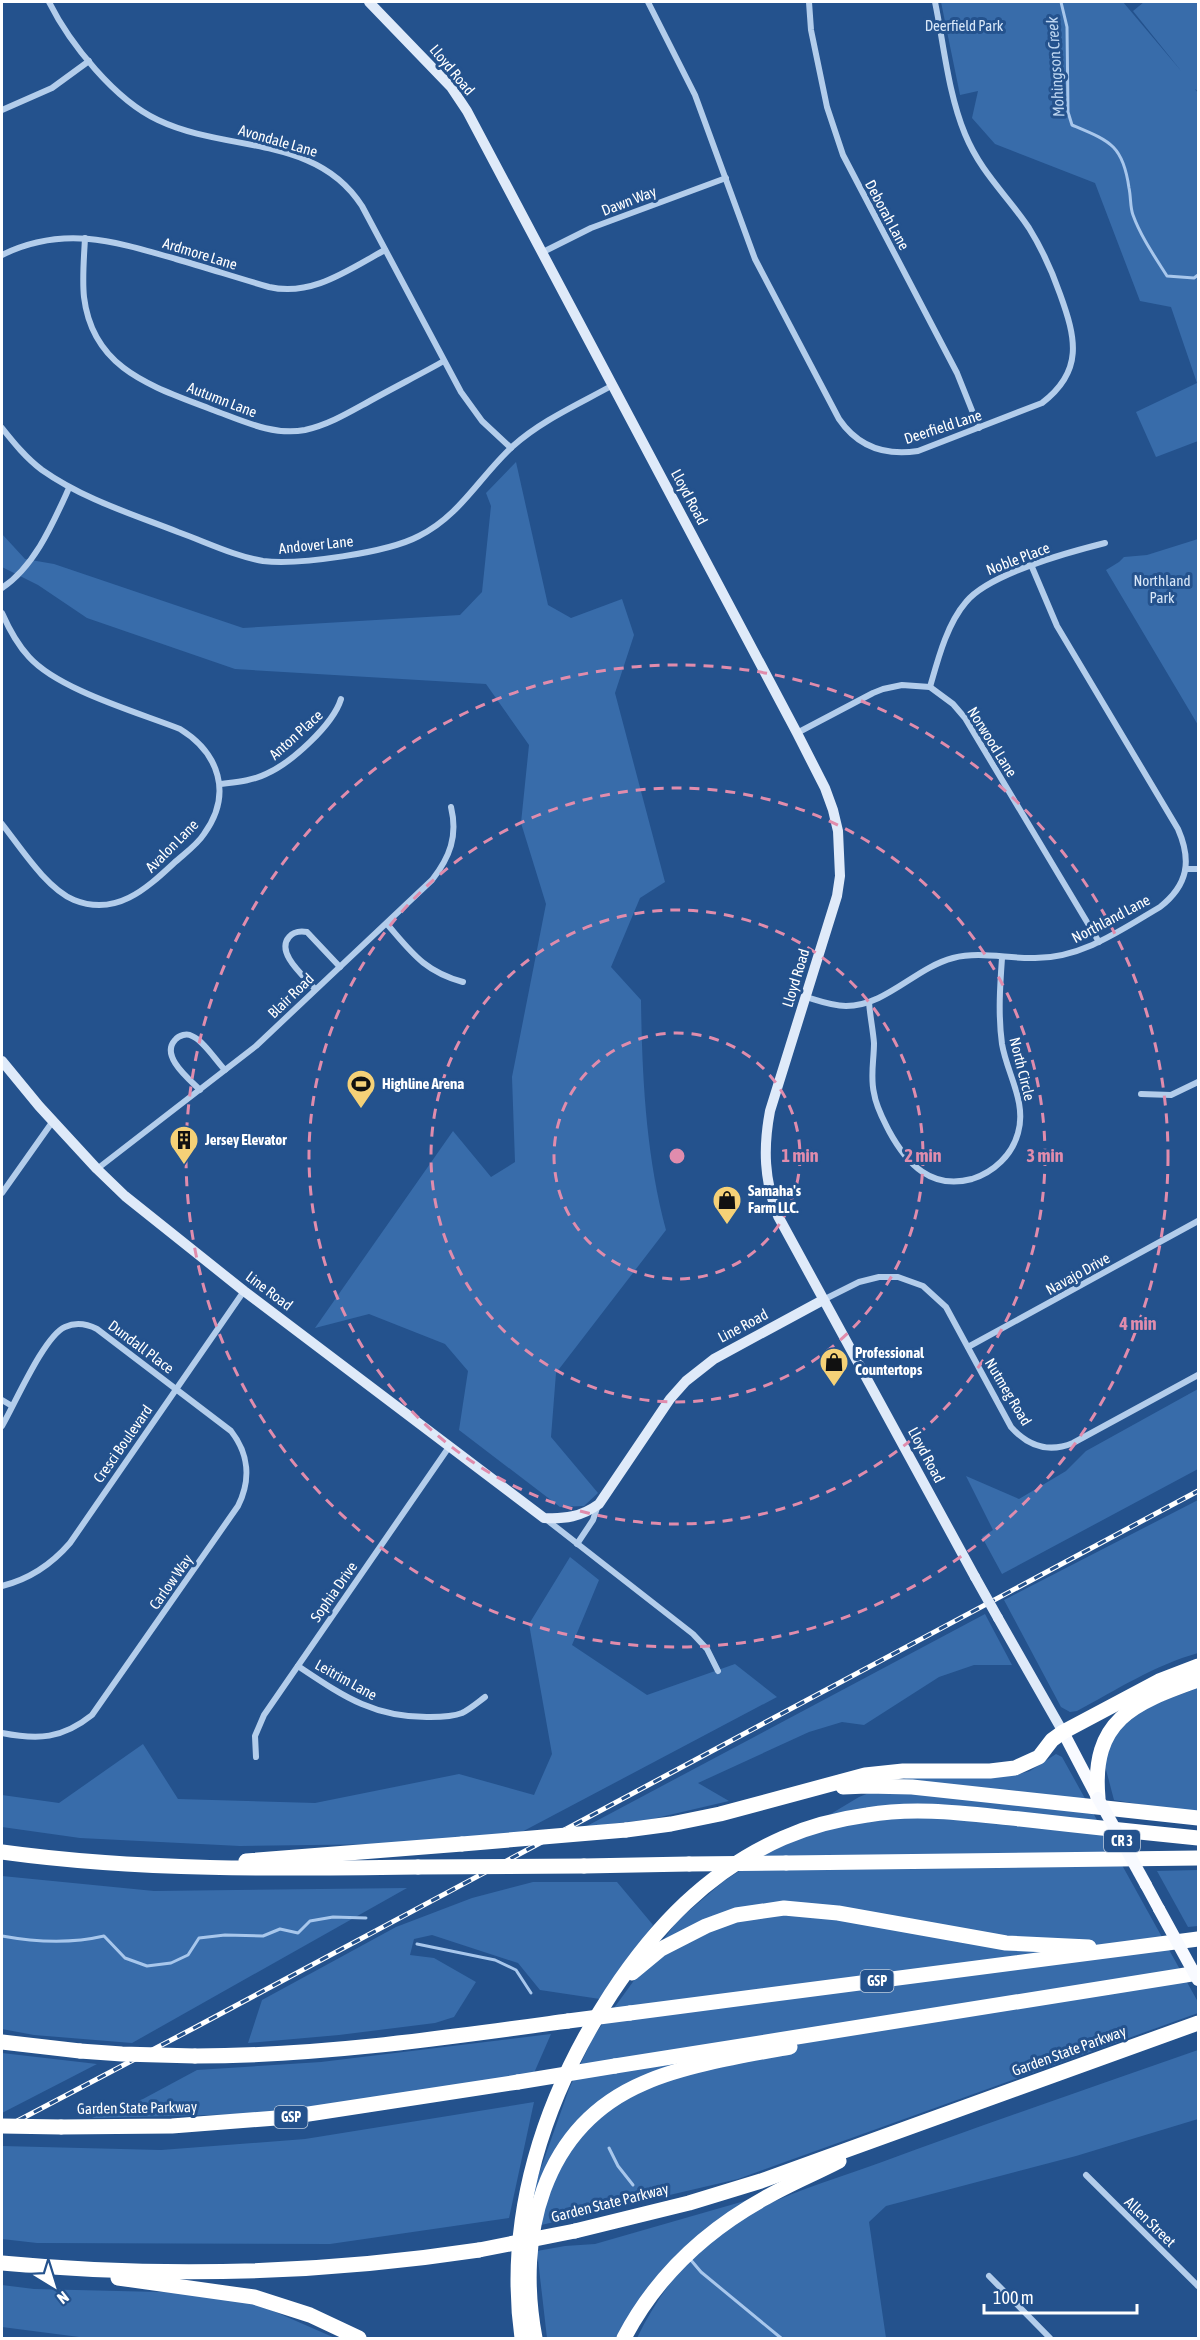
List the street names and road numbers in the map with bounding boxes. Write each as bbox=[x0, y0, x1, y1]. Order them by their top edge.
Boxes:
street label: Lloyd Road bbox=[426, 41, 478, 98]
street label: Avondale Lane bbox=[237, 121, 320, 160]
street label: Deborah Lane bbox=[862, 177, 913, 253]
street label: Dawn Way bbox=[599, 182, 659, 219]
street label: Ardmore Lane bbox=[161, 234, 240, 273]
street label: Autumn Lane bbox=[185, 378, 260, 421]
street label: Deerfield Lane bbox=[902, 406, 984, 447]
street label: Lloyd Road bbox=[668, 466, 711, 527]
street label: Andover Lane bbox=[278, 532, 354, 557]
street label: Noble Place bbox=[984, 539, 1052, 578]
street label: Norwood Lane bbox=[964, 704, 1021, 780]
street label: Anton Place bbox=[266, 706, 326, 763]
street label: Avalon Lane bbox=[142, 816, 202, 875]
street label: Northland Lane bbox=[1069, 891, 1153, 946]
street label: Lloyd Road bbox=[779, 947, 812, 1009]
street label: Blair Road bbox=[264, 970, 317, 1021]
street label: North Circle bbox=[1006, 1035, 1039, 1102]
street label: Navajo Drive bbox=[1043, 1249, 1113, 1298]
street label: Line Road bbox=[243, 1268, 296, 1314]
street label: Line Road bbox=[715, 1305, 771, 1346]
street label: Dundall Place bbox=[105, 1316, 178, 1377]
street label: Nutmeg Road bbox=[982, 1355, 1035, 1428]
street label: Cresci Boulevard bbox=[90, 1402, 156, 1486]
street label: Lloyd Road bbox=[905, 1424, 948, 1485]
street label: Carlow Way bbox=[145, 1551, 196, 1613]
street label: Sophia Drive bbox=[307, 1558, 361, 1625]
street label: Leitrim Lane bbox=[312, 1656, 380, 1704]
road number: CR 3 bbox=[1104, 1830, 1140, 1852]
road number: GSP bbox=[860, 1970, 894, 1992]
street label: Garden State Parkway bbox=[1009, 2022, 1128, 2079]
street label: Garden State Parkway bbox=[77, 2098, 197, 2117]
road number: GSP bbox=[274, 2106, 308, 2128]
street label: Garden State Parkway bbox=[549, 2180, 670, 2225]
street label: Allen Street bbox=[1121, 2193, 1179, 2250]

